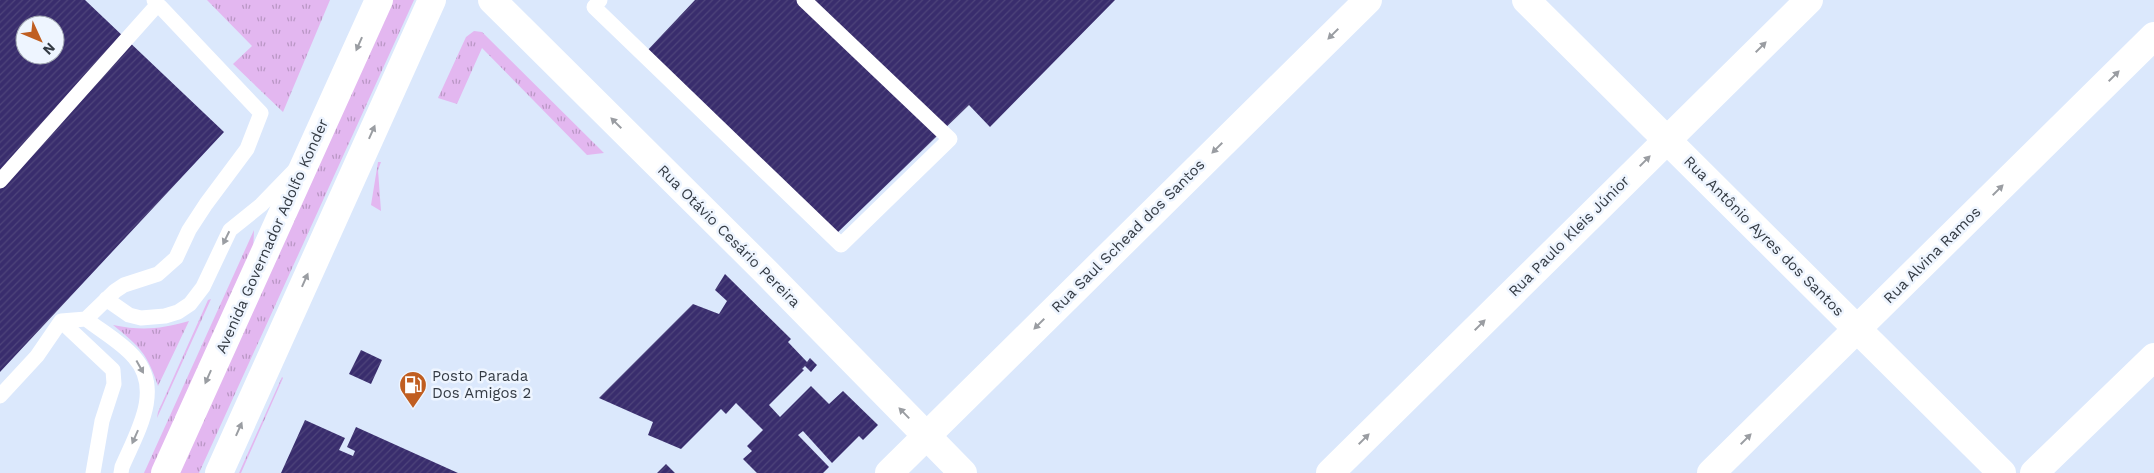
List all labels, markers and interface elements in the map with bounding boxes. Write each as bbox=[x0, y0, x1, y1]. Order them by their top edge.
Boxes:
north arrow bbox=[15, 15, 65, 65]
one-way arrow bbox=[1327, 28, 1339, 40]
one-way arrow bbox=[355, 37, 363, 51]
text: N bbox=[40, 40, 59, 58]
one-way arrow bbox=[1755, 41, 1767, 53]
one-way arrow bbox=[2108, 70, 2120, 82]
street label: Avenida Governador Adolfo Konder bbox=[212, 116, 332, 356]
one-way arrow bbox=[610, 117, 622, 129]
one-way arrow bbox=[369, 125, 377, 139]
one-way arrow bbox=[1212, 142, 1224, 154]
street label: Rua Antônio Ayres dos Santos bbox=[1680, 152, 1848, 320]
one-way arrow bbox=[1639, 155, 1651, 167]
street label: Rua Saul Schead dos Santos bbox=[1048, 156, 1208, 316]
street label: Rua Otávio Cesário Pereira bbox=[654, 161, 804, 311]
street label: Rua Paulo Kleis Júnior bbox=[1505, 172, 1633, 300]
one-way arrow bbox=[1992, 184, 2004, 196]
street label: Rua Alvina Ramos bbox=[1880, 203, 1984, 307]
one-way arrow bbox=[222, 231, 230, 245]
one-way arrow bbox=[302, 273, 310, 287]
one-way arrow bbox=[1034, 317, 1046, 329]
one-way arrow bbox=[1474, 319, 1486, 331]
one-way arrow bbox=[136, 359, 144, 374]
place label: Posto Parada Dos Amigos 2 bbox=[432, 367, 531, 402]
one-way arrow bbox=[204, 370, 212, 384]
fuel station icon: Posto Parada Dos Amigos 2 bbox=[398, 370, 428, 409]
one-way arrow bbox=[899, 408, 911, 420]
one-way arrow bbox=[234, 421, 243, 436]
one-way arrow bbox=[131, 430, 139, 444]
one-way arrow bbox=[1358, 433, 1370, 445]
one-way arrow bbox=[1739, 433, 1751, 445]

